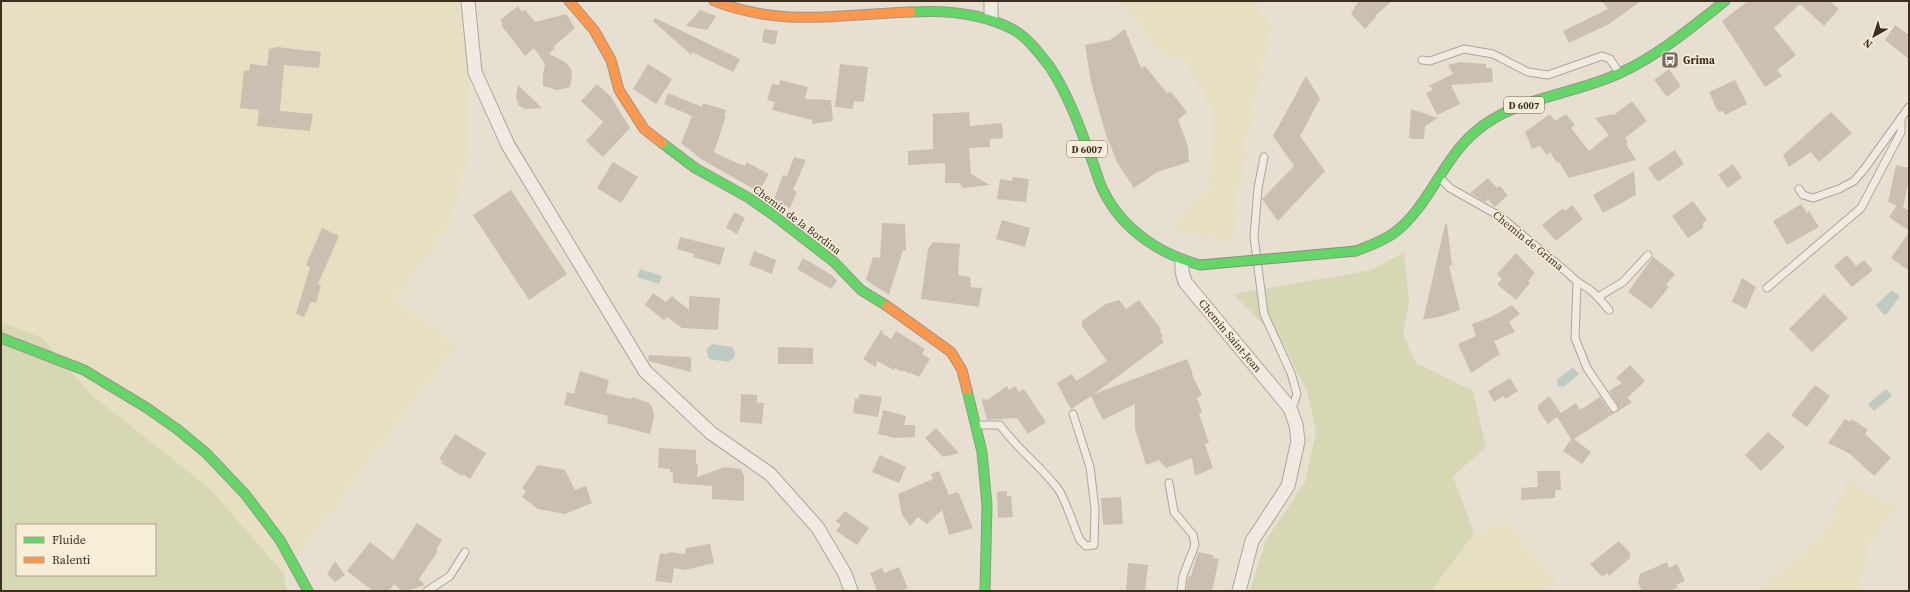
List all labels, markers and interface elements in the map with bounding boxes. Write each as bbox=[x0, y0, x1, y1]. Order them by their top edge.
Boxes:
north arrow bbox=[1854, 16, 1894, 56]
text: N bbox=[1860, 35, 1876, 52]
bus stop icon: Grima bbox=[1660, 50, 1680, 70]
place label: Grima bbox=[1683, 53, 1715, 68]
road number: D 6007 bbox=[1504, 97, 1544, 113]
road number: D 6007 bbox=[1067, 141, 1107, 157]
street label: Chemin de la Bordina bbox=[750, 182, 844, 258]
street label: Chemin de Grima bbox=[1489, 208, 1567, 274]
street label: Chemin Saint-Jean bbox=[1195, 296, 1265, 376]
legend bbox=[16, 524, 156, 576]
text: Fluide bbox=[52, 532, 86, 548]
text: Ralenti bbox=[52, 552, 91, 568]

